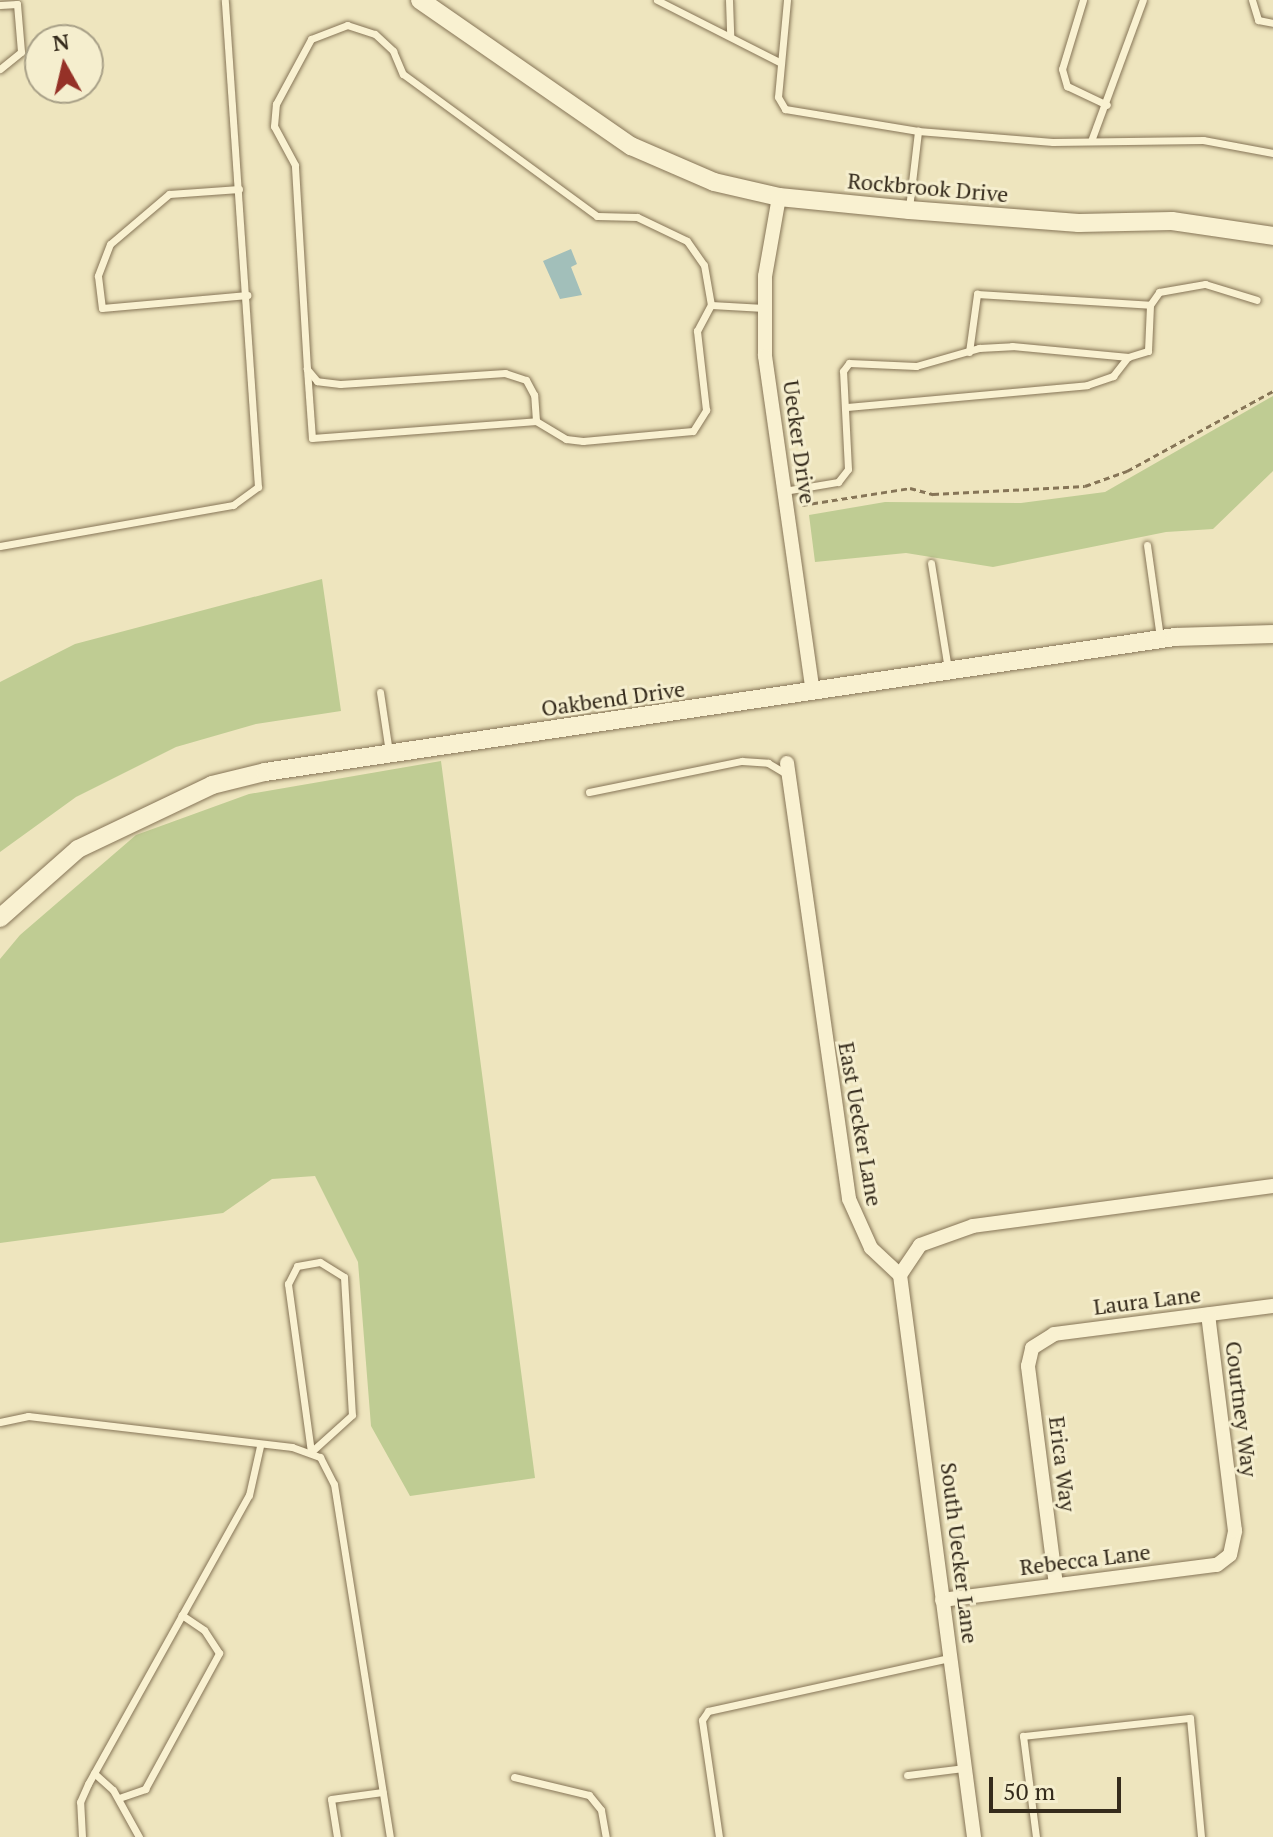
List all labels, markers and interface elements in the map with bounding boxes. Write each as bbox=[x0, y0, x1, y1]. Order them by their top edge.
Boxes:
north arrow bbox=[24, 24, 104, 104]
text: N bbox=[51, 26, 71, 57]
street label: Rockbrook Drive bbox=[847, 167, 1009, 207]
street label: Uecker Drive bbox=[778, 379, 822, 505]
street label: Oakbend Drive bbox=[539, 675, 687, 721]
street label: East Uecker Lane bbox=[834, 1040, 888, 1208]
street label: Laura Lane bbox=[1092, 1280, 1202, 1320]
street label: Courtney Way bbox=[1221, 1340, 1263, 1478]
street label: Erica Way bbox=[1044, 1415, 1082, 1513]
street label: South Uecker Lane bbox=[936, 1461, 984, 1645]
street label: Rebecca Lane bbox=[1018, 1538, 1152, 1580]
scale bar bbox=[993, 1761, 1125, 1811]
text: 50 m bbox=[1003, 1775, 1055, 1807]

